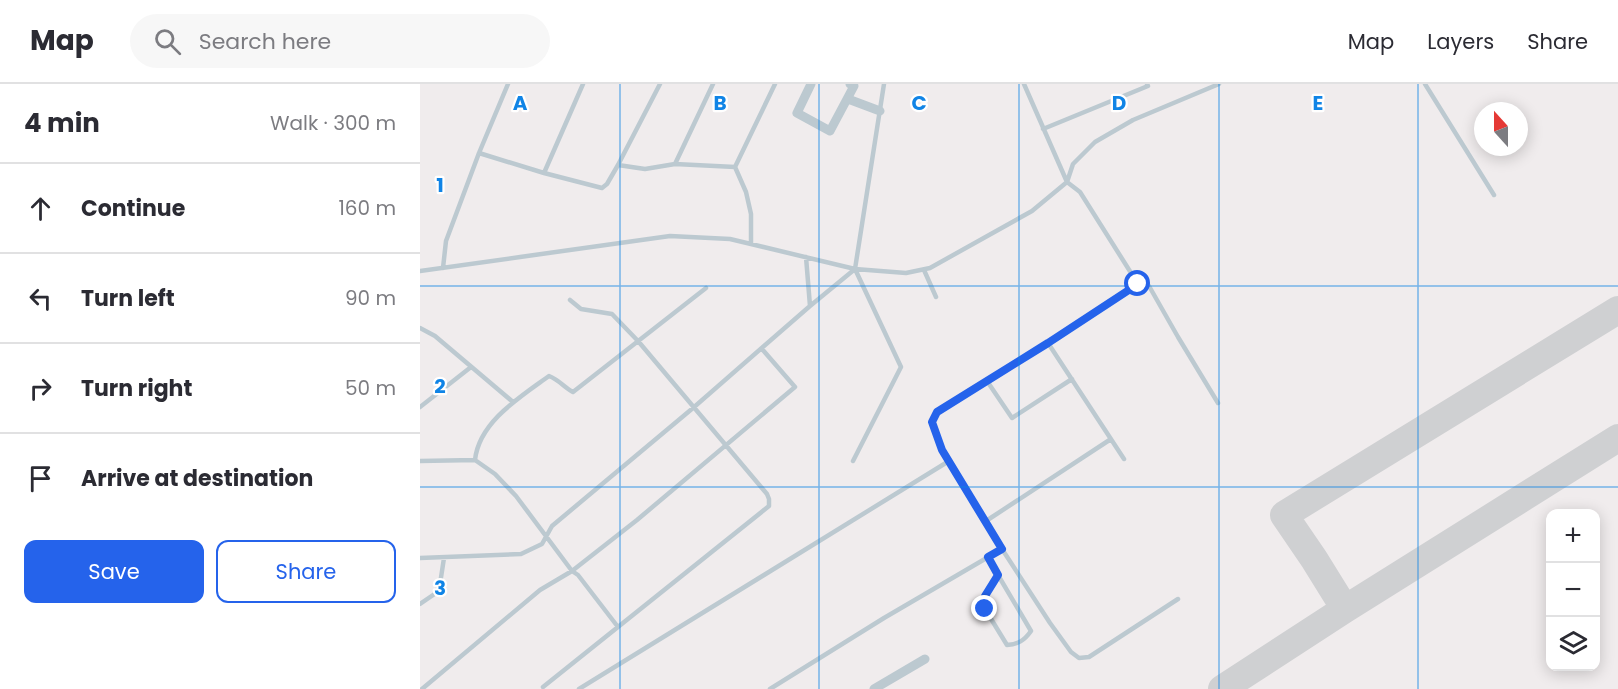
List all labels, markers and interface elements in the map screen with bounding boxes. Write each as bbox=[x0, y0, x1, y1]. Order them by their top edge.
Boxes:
search box bbox=[130, 14, 550, 68]
text: Map bbox=[30, 21, 94, 60]
icon: search bbox=[151, 25, 184, 58]
text: Search here bbox=[199, 26, 331, 57]
text: Map bbox=[1348, 27, 1394, 56]
text: Layers bbox=[1427, 27, 1494, 56]
text: Share bbox=[1527, 27, 1588, 56]
text: A bbox=[513, 89, 528, 117]
text: B bbox=[713, 89, 727, 117]
text: C bbox=[911, 89, 927, 117]
text: D bbox=[1112, 89, 1126, 117]
text: E bbox=[1313, 89, 1323, 117]
north arrow bbox=[1474, 102, 1528, 156]
text: 4 min bbox=[24, 105, 100, 141]
text: Walk · 300 m bbox=[270, 109, 396, 137]
text: 1 bbox=[436, 171, 444, 199]
icon: ahead bbox=[24, 192, 57, 225]
text: Continue bbox=[81, 193, 185, 224]
text: 160 m bbox=[338, 194, 396, 222]
route start bbox=[1124, 270, 1150, 296]
icon: left bbox=[24, 282, 57, 315]
text: Turn left bbox=[81, 283, 175, 314]
text: 90 m bbox=[345, 284, 396, 312]
icon: right bbox=[24, 372, 57, 405]
text: 2 bbox=[434, 372, 446, 400]
text: Turn right bbox=[81, 373, 192, 404]
text: 50 m bbox=[345, 374, 396, 402]
icon: arrive bbox=[24, 462, 57, 495]
text: Arrive at destination bbox=[81, 463, 313, 494]
map controls bbox=[1546, 509, 1600, 671]
button: + bbox=[1546, 509, 1600, 563]
button: Save bbox=[24, 540, 204, 603]
button: Share bbox=[216, 540, 396, 603]
button: − bbox=[1546, 563, 1600, 617]
text: 3 bbox=[434, 574, 446, 602]
route end bbox=[971, 595, 997, 621]
button: layers bbox=[1546, 617, 1600, 671]

